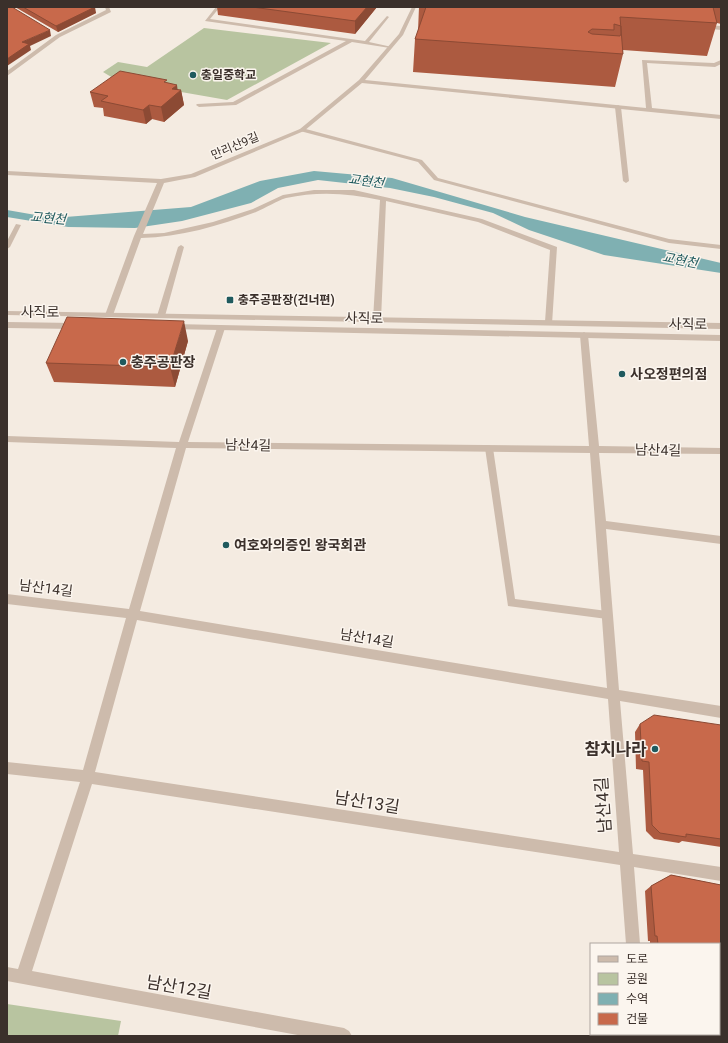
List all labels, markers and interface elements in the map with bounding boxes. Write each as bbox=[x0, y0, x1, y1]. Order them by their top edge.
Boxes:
place label: 충일중학교 bbox=[201, 68, 256, 82]
marker: 충일중학교 bbox=[188, 70, 198, 80]
street label: 만리산9길 bbox=[209, 130, 261, 162]
water label: 교현천 bbox=[347, 171, 386, 191]
water label: 교현천 bbox=[29, 209, 68, 227]
water label: 교현천 bbox=[661, 249, 700, 271]
place label: 충주공판장(건너편) bbox=[238, 293, 335, 307]
marker: 충주공판장(건너편) bbox=[225, 295, 235, 305]
street label: 사직로 bbox=[21, 304, 59, 320]
street label: 사직로 bbox=[345, 310, 384, 326]
street label: 사직로 bbox=[669, 316, 708, 332]
place label: 충주공판장 bbox=[131, 354, 196, 370]
marker: 충주공판장 bbox=[118, 357, 128, 367]
place label: 사오정편의점 bbox=[630, 366, 707, 382]
marker: 사오정편의점 bbox=[617, 369, 627, 379]
street label: 남산4길 bbox=[225, 437, 271, 453]
street label: 남산4길 bbox=[635, 442, 681, 458]
place label: 여호와의증인 왕국회관 bbox=[234, 537, 366, 553]
marker: 여호와의증인 왕국회관 bbox=[221, 540, 231, 550]
street label: 남산14길 bbox=[18, 577, 74, 599]
street label: 남산14길 bbox=[339, 626, 395, 650]
place label: 참치나라 bbox=[584, 739, 647, 759]
marker: 참치나라 bbox=[650, 744, 660, 754]
street label: 남산4길 bbox=[591, 776, 615, 834]
street label: 남산13길 bbox=[333, 787, 401, 817]
legend bbox=[590, 943, 720, 1035]
text: 도로 bbox=[626, 952, 648, 966]
street label: 남산12길 bbox=[145, 971, 213, 1003]
text: 공원 bbox=[626, 972, 648, 986]
text: 수역 bbox=[626, 992, 648, 1006]
text: 건물 bbox=[626, 1012, 648, 1026]

